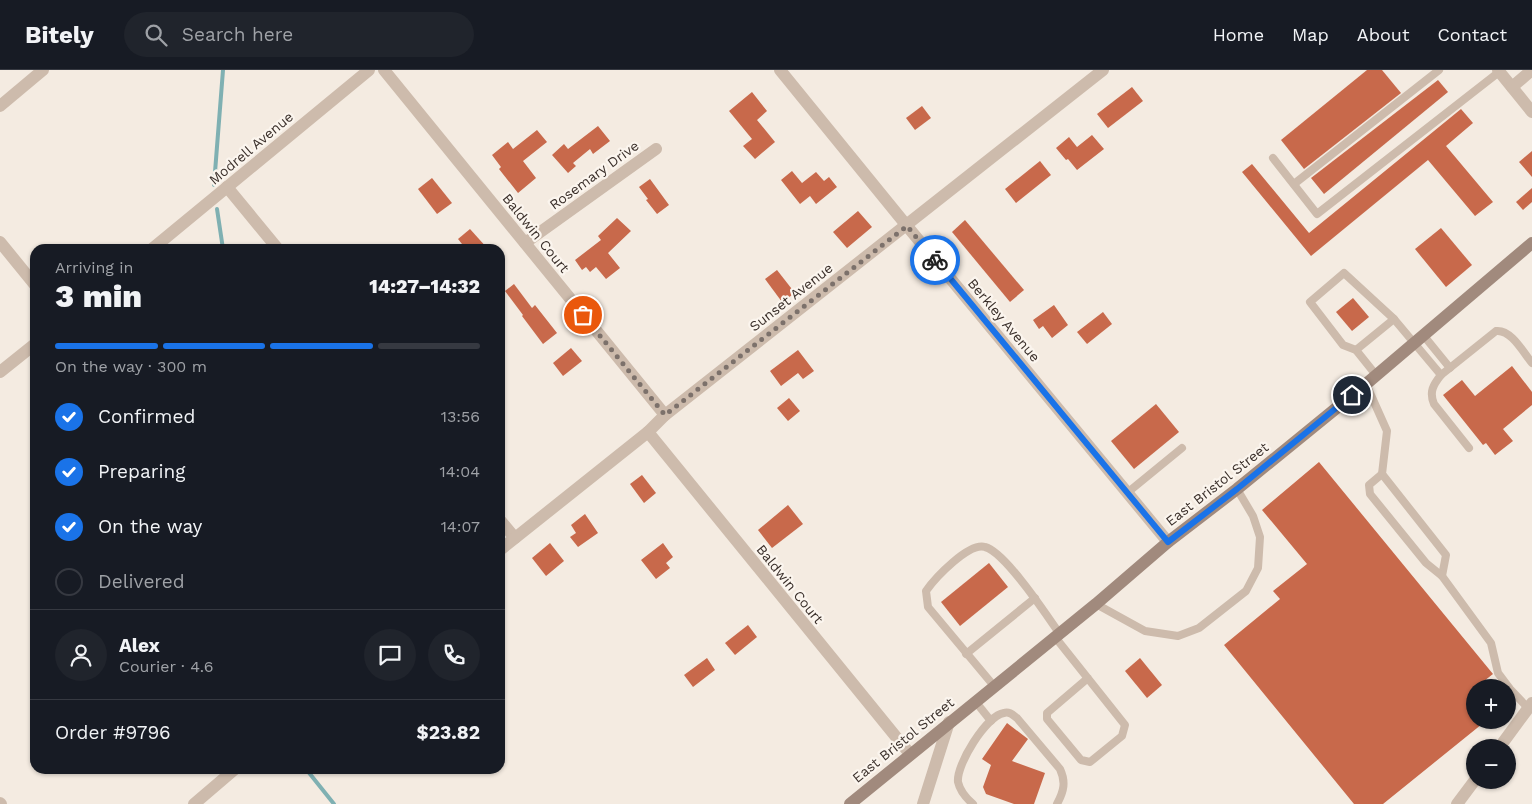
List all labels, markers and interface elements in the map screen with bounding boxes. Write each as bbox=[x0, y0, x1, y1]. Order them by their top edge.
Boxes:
search box bbox=[124, 12, 474, 57]
text: Bitely bbox=[25, 21, 94, 49]
icon: search bbox=[142, 21, 170, 49]
text: Search here bbox=[182, 23, 293, 46]
text: Home bbox=[1213, 24, 1264, 45]
text: Map bbox=[1292, 24, 1329, 45]
text: About bbox=[1357, 24, 1409, 45]
text: Contact bbox=[1437, 24, 1507, 45]
street label: Modrell Avenue bbox=[206, 108, 296, 188]
street label: Rosemary Drive bbox=[546, 137, 642, 213]
street label: Baldwin Court bbox=[499, 190, 573, 276]
courier bbox=[910, 235, 960, 285]
icon: bike bbox=[921, 246, 949, 274]
text: Arriving in bbox=[55, 258, 133, 277]
street label: Sunset Avenue bbox=[746, 260, 836, 334]
text: 14:27–14:32 bbox=[369, 275, 480, 298]
street label: Berkley Avenue bbox=[965, 275, 1043, 365]
text: 3 min bbox=[55, 277, 142, 315]
pin bbox=[562, 294, 604, 336]
icon: bag bbox=[569, 301, 597, 329]
text: On the way · 300 m bbox=[55, 357, 207, 376]
pin bbox=[1331, 374, 1373, 416]
icon: home bbox=[1338, 381, 1366, 409]
icon: check bbox=[55, 403, 83, 431]
text: Confirmed bbox=[98, 405, 195, 428]
text: 13:56 bbox=[441, 407, 480, 426]
street label: East Bristol Street bbox=[1163, 439, 1272, 529]
icon: check bbox=[55, 458, 83, 486]
text: Preparing bbox=[98, 460, 185, 483]
text: 14:04 bbox=[440, 462, 480, 481]
icon: check bbox=[55, 513, 83, 541]
text: On the way bbox=[98, 515, 202, 538]
text: 14:07 bbox=[441, 517, 480, 536]
street label: Baldwin Court bbox=[753, 541, 827, 627]
text: Delivered bbox=[98, 570, 185, 593]
button: person bbox=[55, 629, 107, 681]
button: chat bbox=[364, 629, 416, 681]
button: phone bbox=[428, 629, 480, 681]
text: Alex bbox=[119, 634, 160, 657]
text: Courier · 4.6 bbox=[119, 657, 214, 676]
map controls bbox=[1466, 679, 1516, 789]
button: + bbox=[1466, 679, 1516, 729]
street label: East Bristol Street bbox=[849, 694, 957, 786]
text: Order #9796 bbox=[55, 721, 171, 744]
text: $23.82 bbox=[416, 721, 480, 744]
button: − bbox=[1466, 739, 1516, 789]

